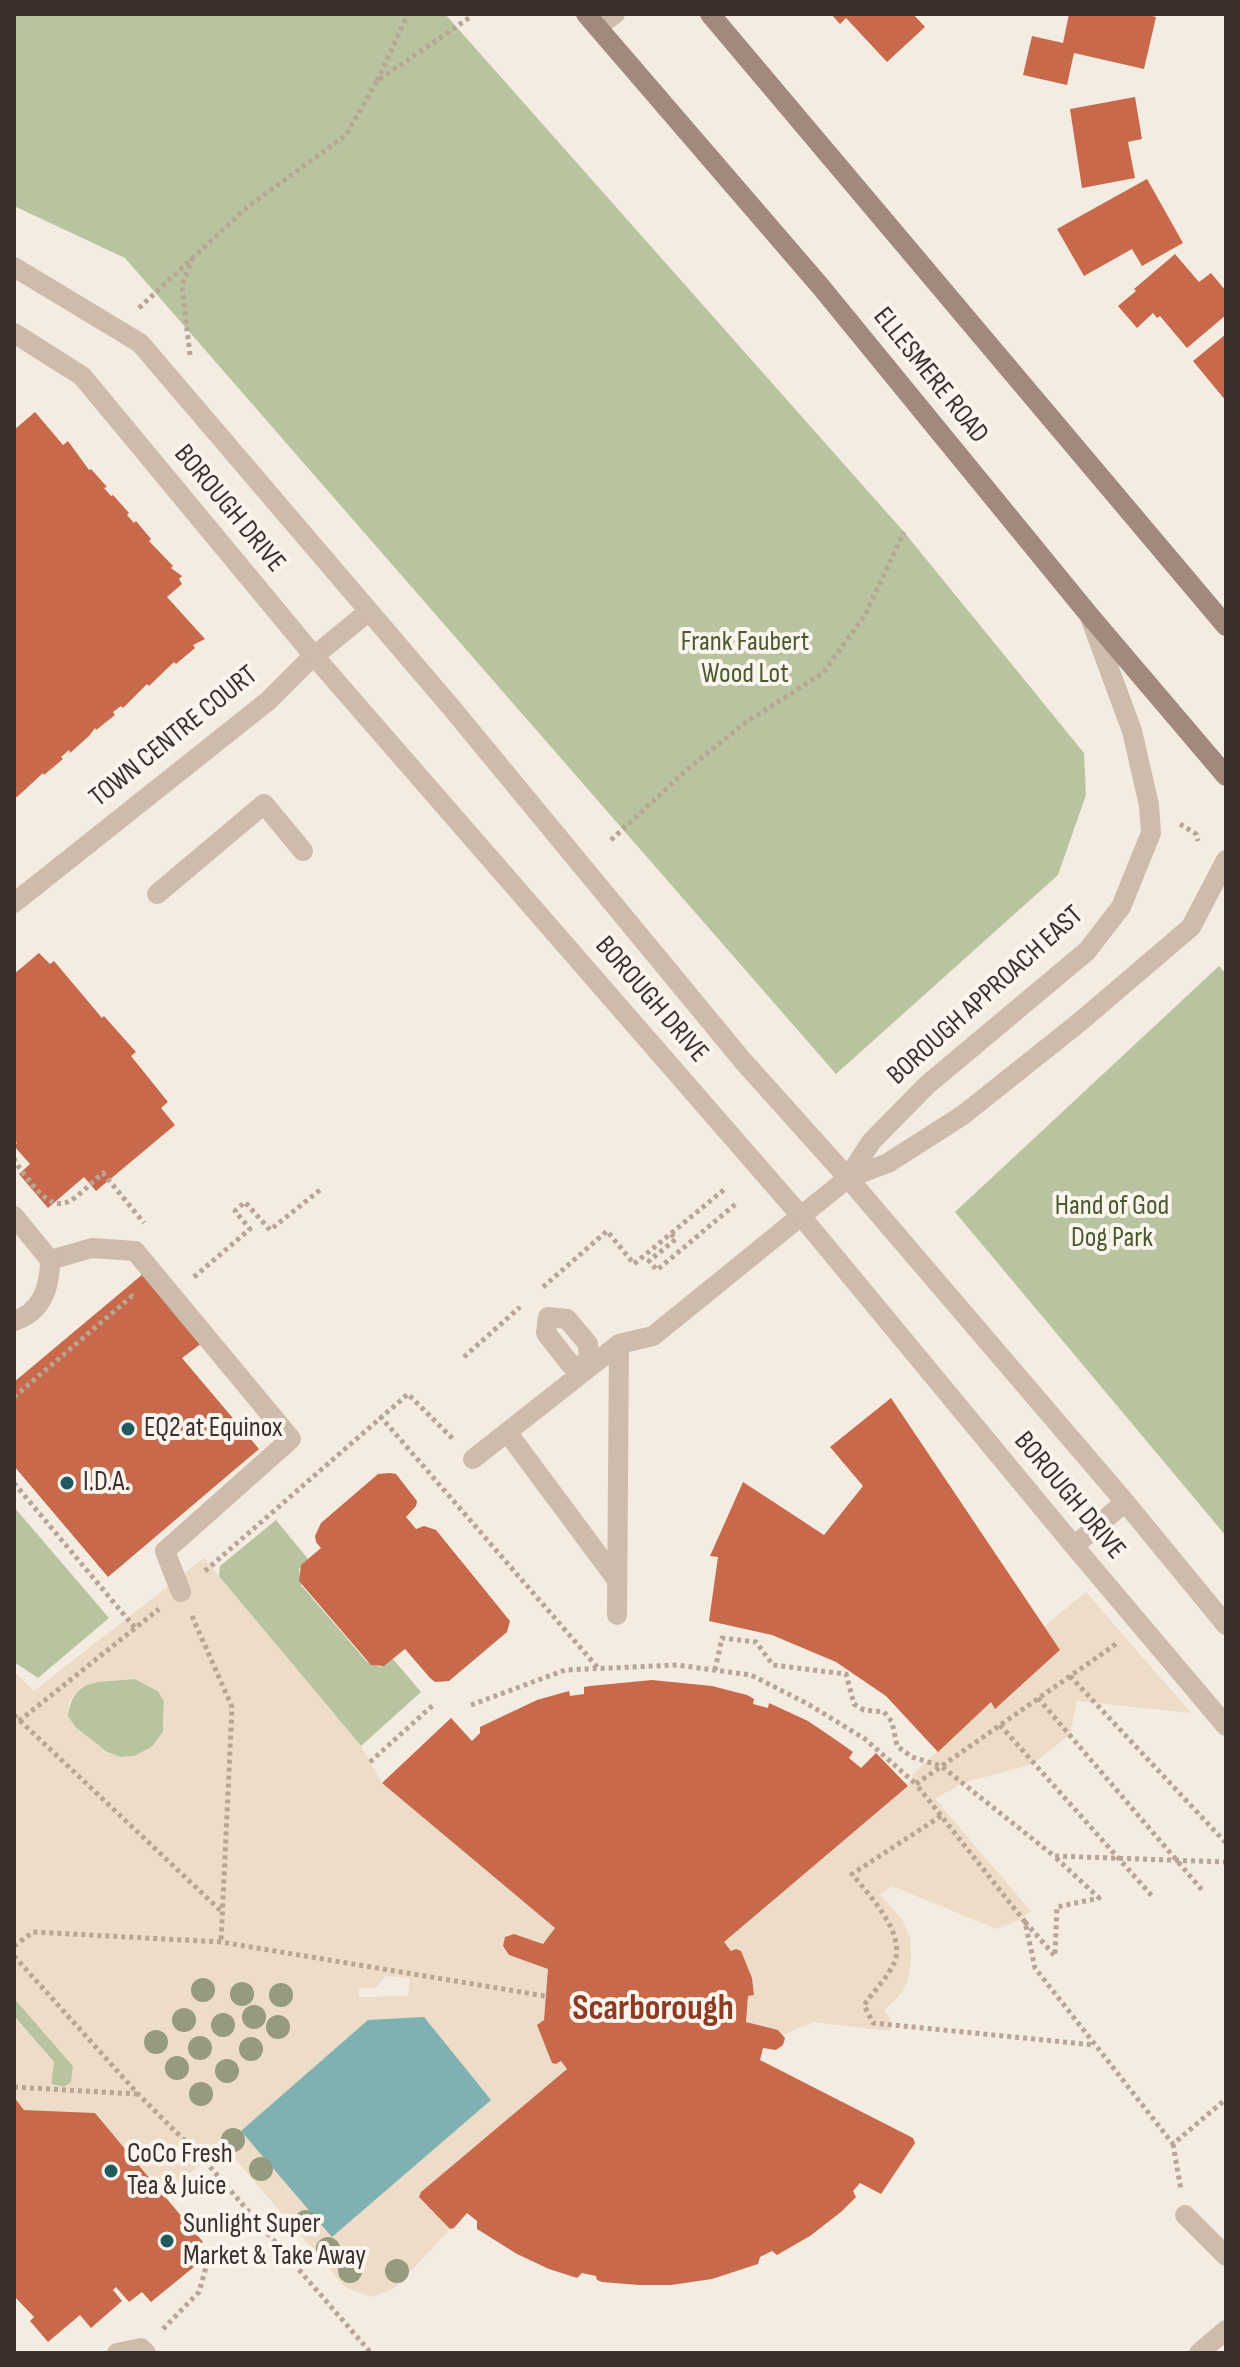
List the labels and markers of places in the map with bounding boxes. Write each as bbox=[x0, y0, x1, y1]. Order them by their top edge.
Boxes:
place label: EQ2 at Equinox bbox=[144, 1412, 283, 1446]
marker: EQ2 at Equinox bbox=[119, 1420, 137, 1438]
place label: I.D.A. bbox=[83, 1466, 130, 1500]
marker: I.D.A. bbox=[58, 1474, 76, 1492]
place label: CoCo Fresh Tea & Juice bbox=[127, 2138, 233, 2204]
marker: CoCo Fresh Tea & Juice bbox=[102, 2162, 120, 2180]
place label: Sunlight Super Market & Take Away bbox=[183, 2208, 366, 2274]
marker: Sunlight Super Market & Take Away bbox=[158, 2232, 176, 2250]

